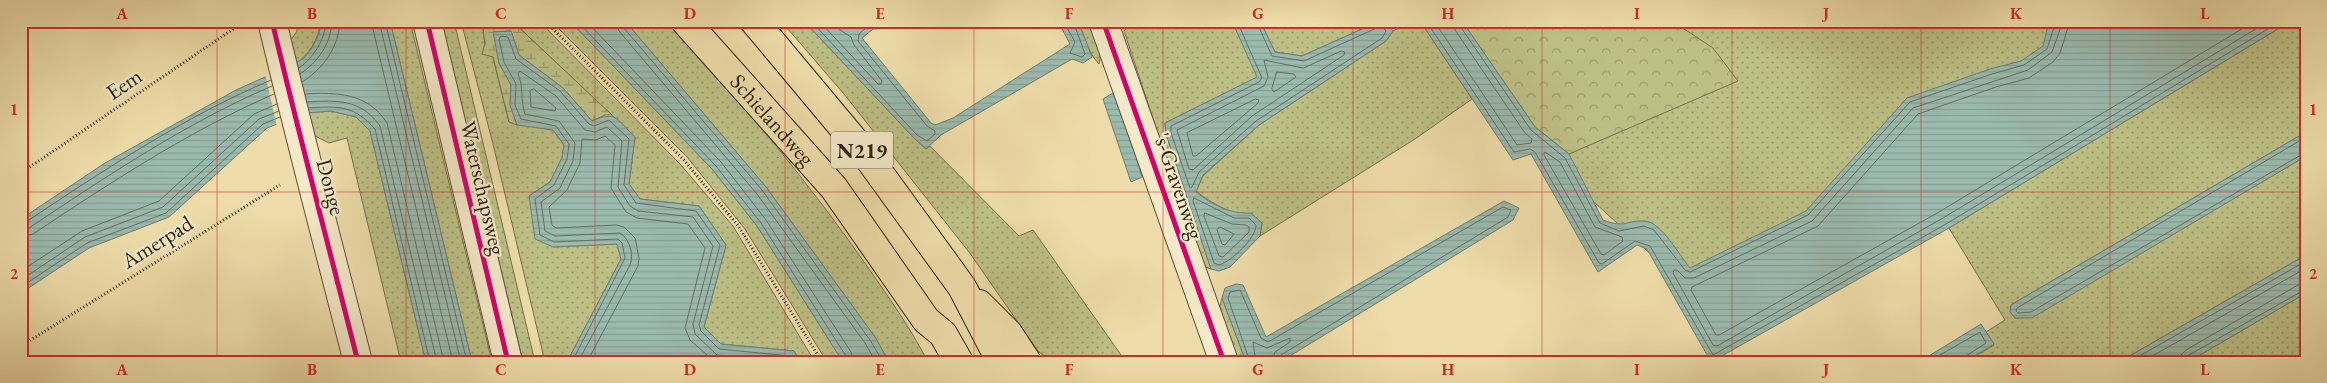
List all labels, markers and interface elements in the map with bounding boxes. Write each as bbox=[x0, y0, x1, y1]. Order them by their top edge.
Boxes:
text: A bbox=[115, 3, 128, 24]
text: B bbox=[307, 3, 317, 24]
text: C bbox=[495, 3, 507, 24]
text: D bbox=[684, 3, 696, 24]
text: E bbox=[875, 3, 885, 24]
text: F bbox=[1065, 3, 1074, 24]
text: G bbox=[1252, 3, 1264, 24]
text: H bbox=[1442, 3, 1455, 24]
text: I bbox=[1634, 3, 1640, 24]
text: J bbox=[1821, 3, 1829, 24]
text: K bbox=[2010, 3, 2023, 24]
text: L bbox=[2200, 3, 2210, 24]
street label: Eem bbox=[100, 61, 148, 107]
street label: Schielandweg bbox=[724, 67, 822, 172]
text: 1 bbox=[10, 99, 18, 120]
text: 1 bbox=[2309, 99, 2317, 120]
street label: Waterschapsweg bbox=[453, 118, 513, 258]
street label: 's-Gravenweg bbox=[1147, 129, 1211, 243]
road number: N219 bbox=[831, 132, 893, 168]
street label: Donge bbox=[310, 156, 353, 219]
street label: Amerpad bbox=[115, 208, 199, 276]
text: 2 bbox=[10, 263, 19, 284]
text: 2 bbox=[2309, 263, 2318, 284]
text: A bbox=[115, 359, 128, 380]
text: B bbox=[307, 359, 317, 380]
text: C bbox=[495, 359, 507, 380]
text: D bbox=[684, 359, 696, 380]
text: E bbox=[875, 359, 885, 380]
text: F bbox=[1065, 359, 1074, 380]
text: G bbox=[1252, 359, 1264, 380]
text: H bbox=[1442, 359, 1455, 380]
text: I bbox=[1634, 359, 1640, 380]
text: J bbox=[1821, 359, 1829, 380]
text: K bbox=[2010, 359, 2023, 380]
text: L bbox=[2200, 359, 2210, 380]

